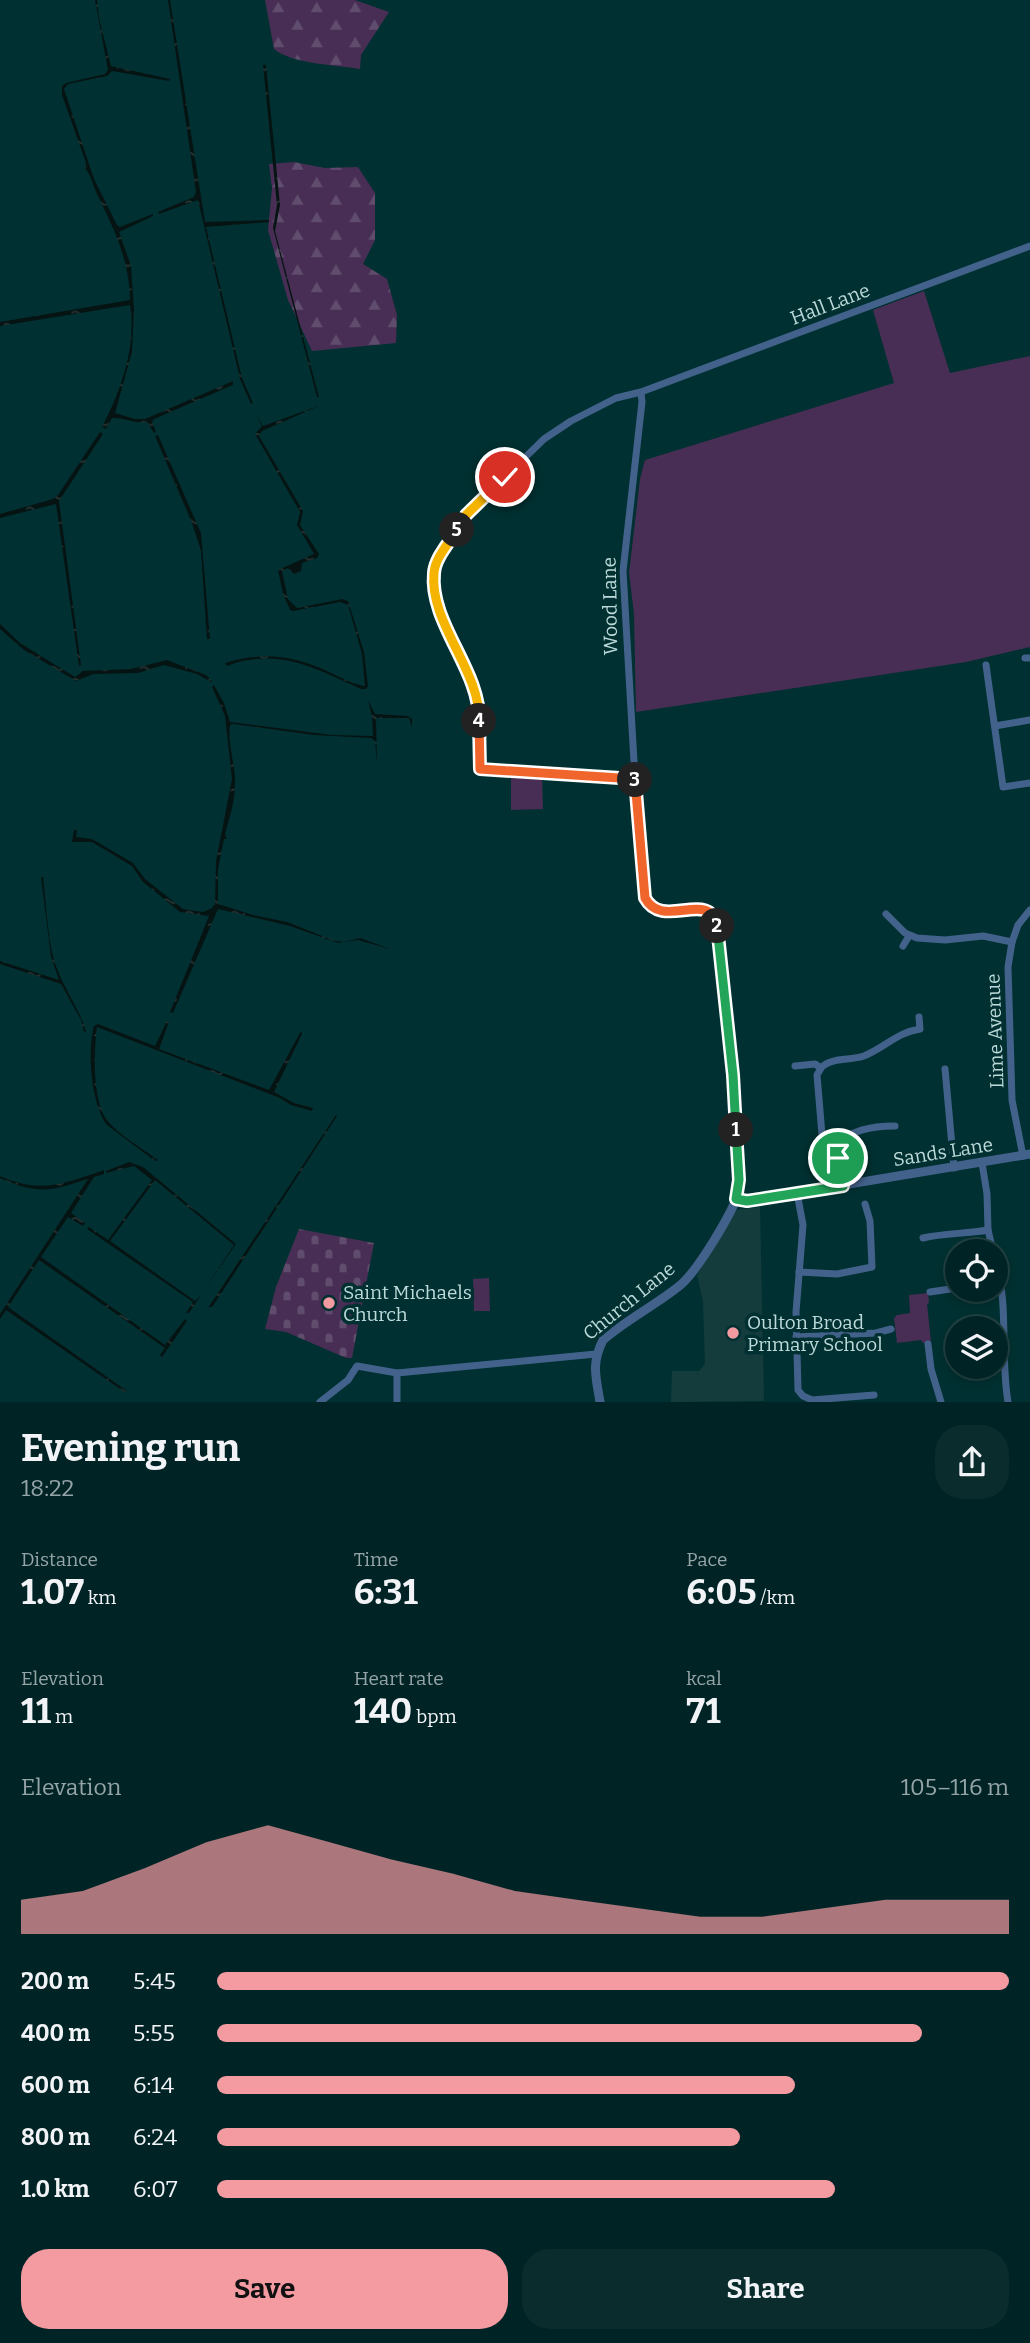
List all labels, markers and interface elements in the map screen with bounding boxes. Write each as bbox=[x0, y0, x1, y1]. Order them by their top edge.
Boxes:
street label: Hall Lane bbox=[787, 278, 873, 330]
pin bbox=[475, 447, 535, 507]
icon: check bbox=[486, 458, 524, 496]
pin: 5 bbox=[440, 512, 475, 548]
text: 5 bbox=[451, 518, 462, 541]
street label: Wood Lane bbox=[598, 557, 622, 655]
pin: 4 bbox=[462, 704, 496, 738]
text: 4 bbox=[473, 709, 484, 732]
pin: 3 bbox=[618, 762, 652, 798]
text: 3 bbox=[629, 768, 640, 791]
pin: 2 bbox=[700, 908, 734, 944]
text: 2 bbox=[711, 914, 722, 937]
street label: Lime Avenue bbox=[982, 973, 1008, 1089]
pin: 1 bbox=[718, 1112, 754, 1148]
text: 1 bbox=[731, 1118, 740, 1141]
pin bbox=[808, 1128, 868, 1188]
street label: Sands Lane bbox=[892, 1133, 994, 1171]
icon: arrive bbox=[819, 1139, 857, 1177]
map controls bbox=[945, 1239, 1008, 1379]
button: locate bbox=[945, 1239, 1008, 1302]
street label: Church Lane bbox=[578, 1257, 680, 1345]
place label: Saint Michaels Church bbox=[343, 1281, 472, 1326]
marker: Saint Michaels Church bbox=[321, 1295, 337, 1311]
place label: Oulton Broad Primary School bbox=[747, 1311, 883, 1356]
button: layers bbox=[945, 1316, 1008, 1379]
marker: Oulton Broad Primary School bbox=[725, 1325, 741, 1341]
text: Evening run bbox=[21, 1425, 240, 1471]
button: share bbox=[935, 1425, 1009, 1499]
text: 18:22 bbox=[21, 1474, 74, 1502]
text: Distance bbox=[21, 1548, 98, 1571]
text: Time bbox=[354, 1548, 399, 1571]
text: Pace bbox=[686, 1548, 727, 1571]
text: 1.07 bbox=[21, 1571, 84, 1613]
text: 6:31 bbox=[354, 1571, 418, 1613]
text: 6:05 bbox=[686, 1571, 757, 1613]
text: km bbox=[84, 1586, 116, 1609]
text: /km bbox=[757, 1586, 795, 1609]
text: Elevation bbox=[21, 1667, 104, 1690]
text: Heart rate bbox=[354, 1667, 444, 1690]
text: kcal bbox=[686, 1667, 722, 1690]
text: 11 bbox=[21, 1690, 51, 1732]
text: 140 bbox=[354, 1690, 412, 1732]
text: 71 bbox=[686, 1690, 721, 1732]
text: m bbox=[51, 1705, 73, 1728]
text: bpm bbox=[412, 1705, 457, 1728]
text: Elevation bbox=[21, 1773, 121, 1801]
text: 105–116 m bbox=[901, 1773, 1009, 1801]
text: 200 m bbox=[21, 1967, 89, 1995]
text: 5:45 bbox=[133, 1967, 176, 1995]
text: 400 m bbox=[21, 2019, 90, 2047]
text: 5:55 bbox=[133, 2019, 175, 2047]
text: 600 m bbox=[21, 2071, 90, 2099]
text: 6:14 bbox=[133, 2071, 174, 2099]
text: 800 m bbox=[21, 2123, 90, 2151]
text: 6:24 bbox=[133, 2123, 177, 2151]
text: 1.0 km bbox=[21, 2175, 90, 2203]
text: 6:07 bbox=[133, 2175, 178, 2203]
button: Save bbox=[21, 2249, 508, 2329]
button: Share bbox=[522, 2249, 1009, 2329]

